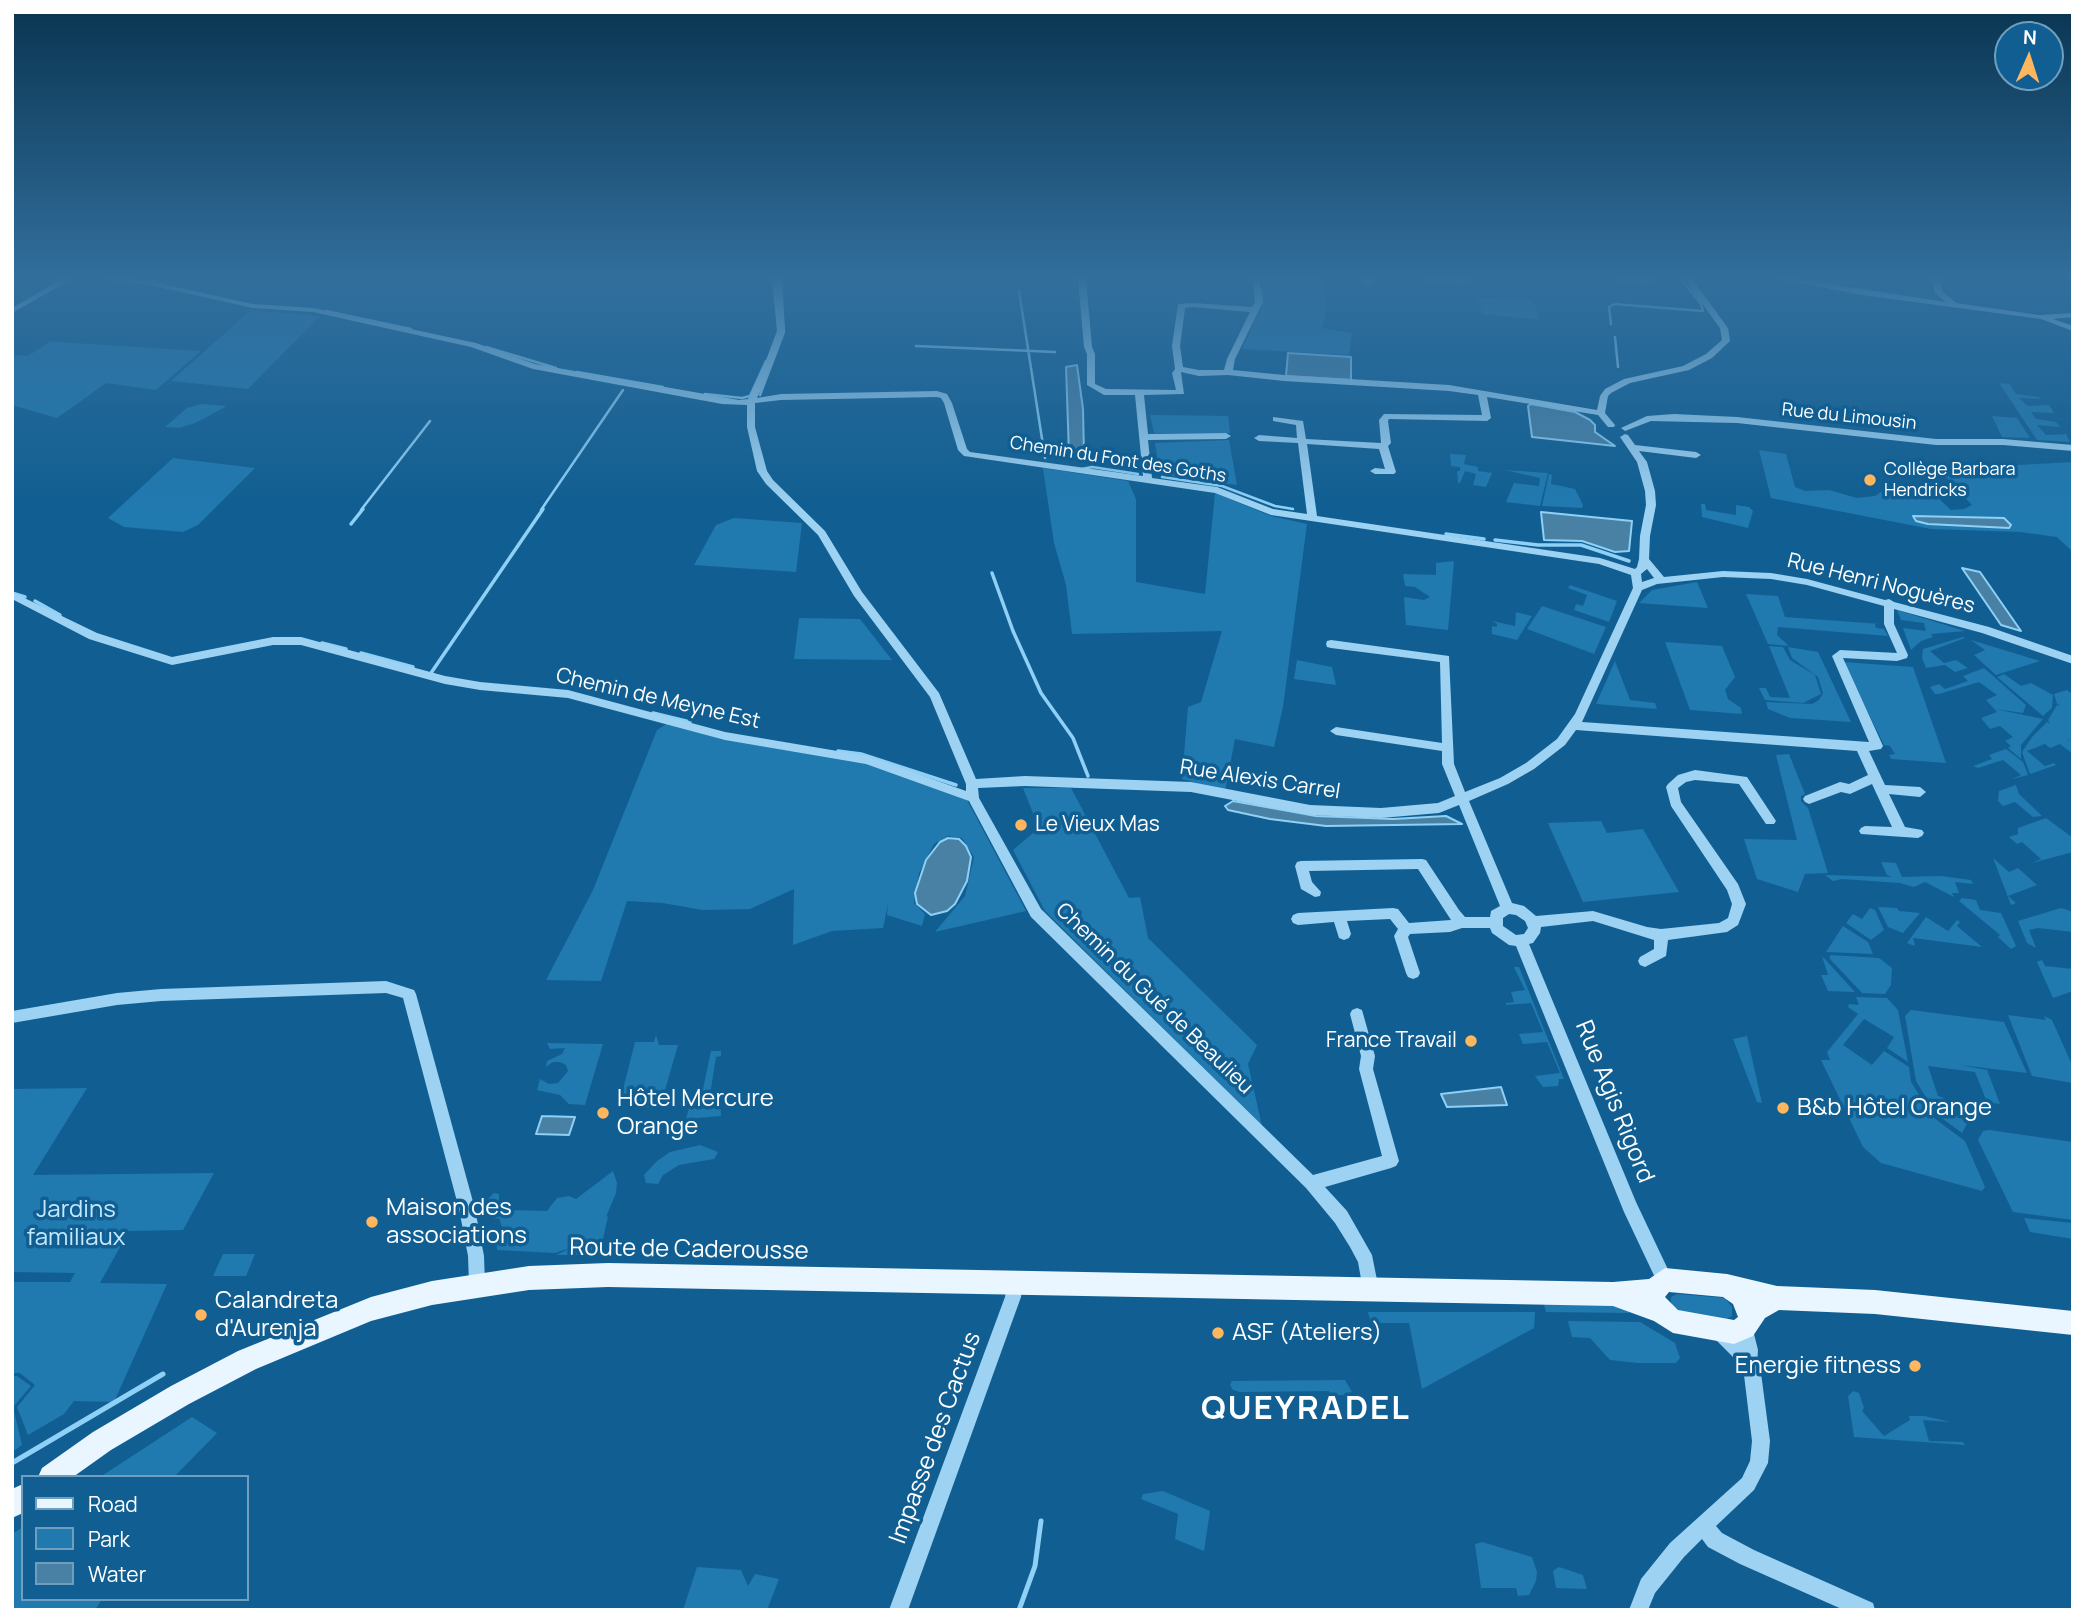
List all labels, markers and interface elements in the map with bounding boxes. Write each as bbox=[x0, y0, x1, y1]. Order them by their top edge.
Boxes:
north arrow bbox=[1994, 21, 2064, 91]
text: N bbox=[2022, 24, 2037, 50]
street label: Rue du Limousin bbox=[1781, 399, 1917, 435]
street label: Chemin du Font des Goths bbox=[1008, 432, 1228, 488]
place label: Collège Barbara Hendricks bbox=[1884, 459, 2016, 502]
marker: Collège Barbara Hendricks bbox=[1862, 472, 1878, 488]
street label: Rue Henri Noguères bbox=[1785, 549, 1977, 619]
street label: Chemin de Meyne Est bbox=[553, 663, 763, 735]
street label: Rue Alexis Carrel bbox=[1178, 755, 1342, 805]
place label: Le Vieux Mas bbox=[1035, 812, 1160, 838]
marker: Le Vieux Mas bbox=[1013, 817, 1029, 833]
street label: Chemin du Gué de Beaulieu bbox=[1050, 898, 1258, 1100]
street label: Rue Agis Rigord bbox=[1568, 1017, 1660, 1187]
place label: France Travail bbox=[1326, 1028, 1457, 1054]
marker: France Travail bbox=[1463, 1033, 1479, 1049]
place label: Hôtel Mercure Orange bbox=[617, 1085, 774, 1141]
place label: B&b Hôtel Orange bbox=[1797, 1094, 1992, 1122]
marker: B&b Hôtel Orange bbox=[1775, 1100, 1791, 1116]
marker: Hôtel Mercure Orange bbox=[595, 1105, 611, 1121]
place label: Maison des associations bbox=[386, 1194, 527, 1250]
park label: Jardins familiaux bbox=[27, 1196, 125, 1252]
marker: Maison des associations bbox=[364, 1214, 380, 1230]
street label: Route de Caderousse bbox=[569, 1234, 809, 1266]
place label: Calandreta d'Aurenja bbox=[215, 1287, 338, 1343]
marker: Calandreta d'Aurenja bbox=[193, 1307, 209, 1323]
place label: ASF (Ateliers) bbox=[1232, 1319, 1382, 1347]
marker: ASF (Ateliers) bbox=[1210, 1325, 1226, 1341]
street label: Impasse des Cactus bbox=[884, 1328, 988, 1548]
place label: Energie fitness bbox=[1735, 1352, 1901, 1380]
marker: Energie fitness bbox=[1907, 1358, 1923, 1374]
district label: QUEYRADEL bbox=[1202, 1390, 1410, 1430]
legend bbox=[21, 1475, 248, 1601]
text: Road bbox=[88, 1490, 138, 1518]
text: Park bbox=[88, 1525, 130, 1553]
text: Water bbox=[88, 1560, 146, 1588]

